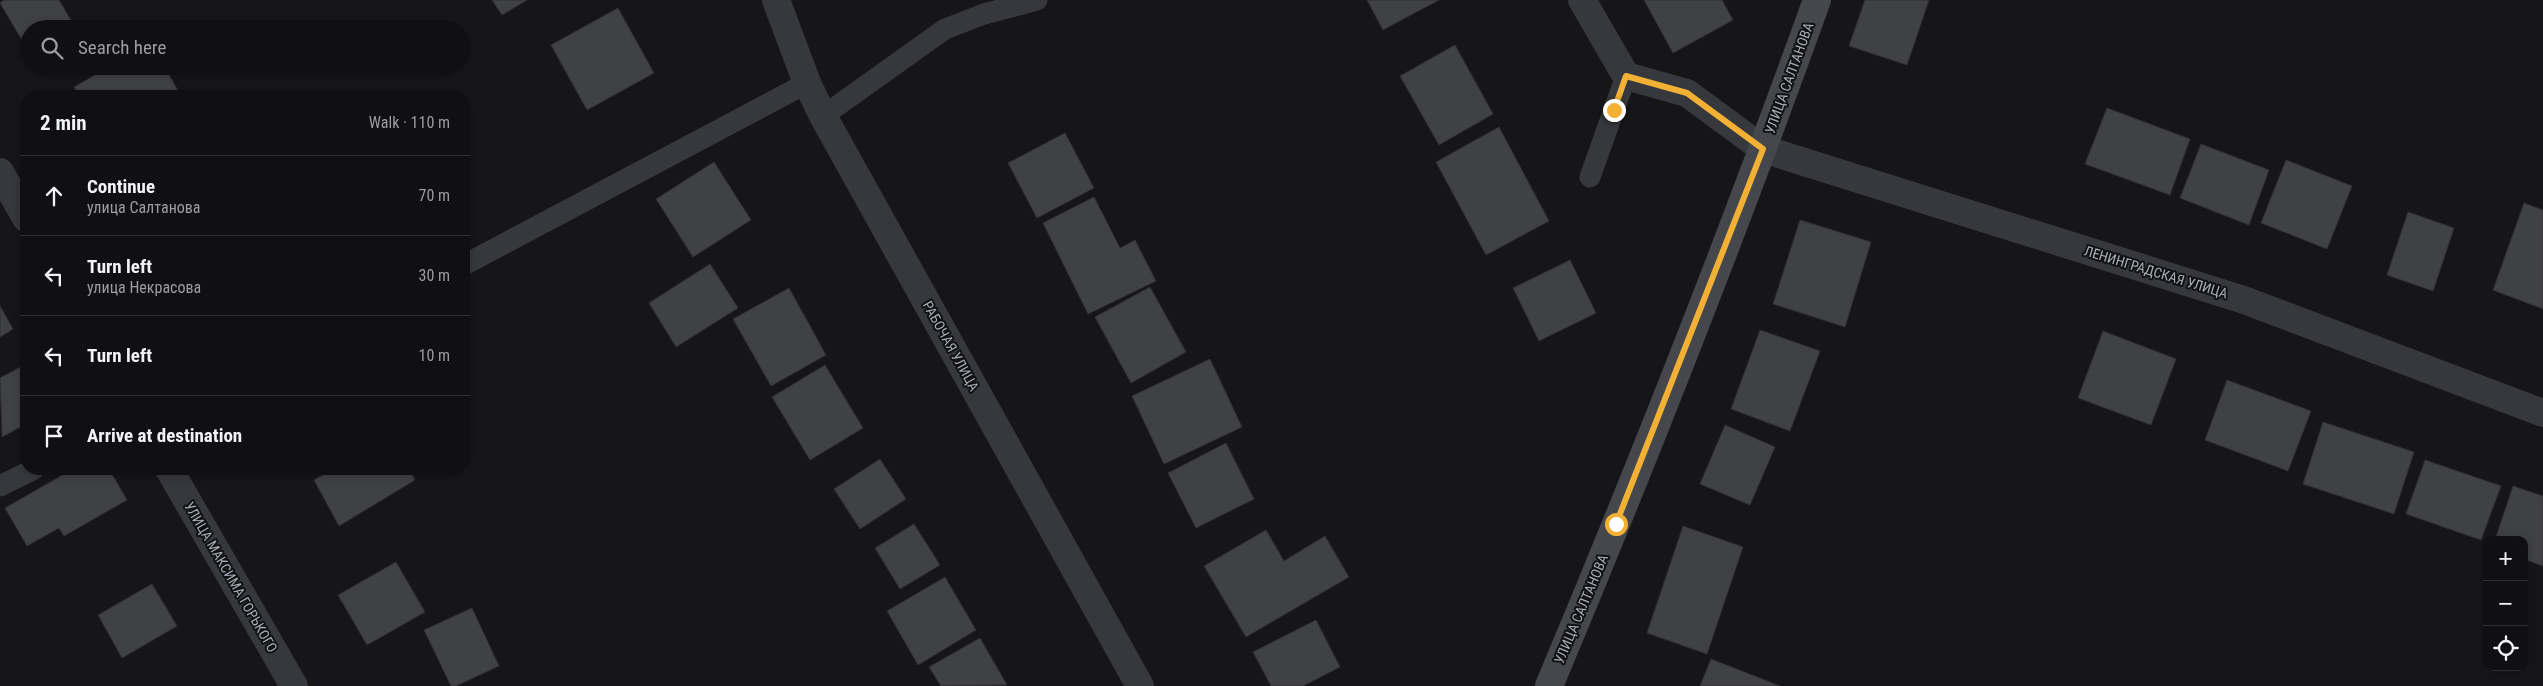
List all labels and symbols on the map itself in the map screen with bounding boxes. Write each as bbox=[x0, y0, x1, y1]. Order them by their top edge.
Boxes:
street label: УЛИЦА САЛТАНОВА bbox=[1761, 20, 1817, 136]
route end bbox=[1603, 99, 1626, 122]
street label: ЛЕНИНГРАДСКАЯ УЛИЦА bbox=[2082, 243, 2230, 301]
street label: РАБОЧАЯ УЛИЦА bbox=[920, 298, 982, 394]
street label: УЛИЦА МАКСИМА ГОРЬКОГО bbox=[181, 499, 281, 655]
route start bbox=[1605, 513, 1628, 536]
street label: УЛИЦА САЛТАНОВА bbox=[1551, 552, 1611, 666]

